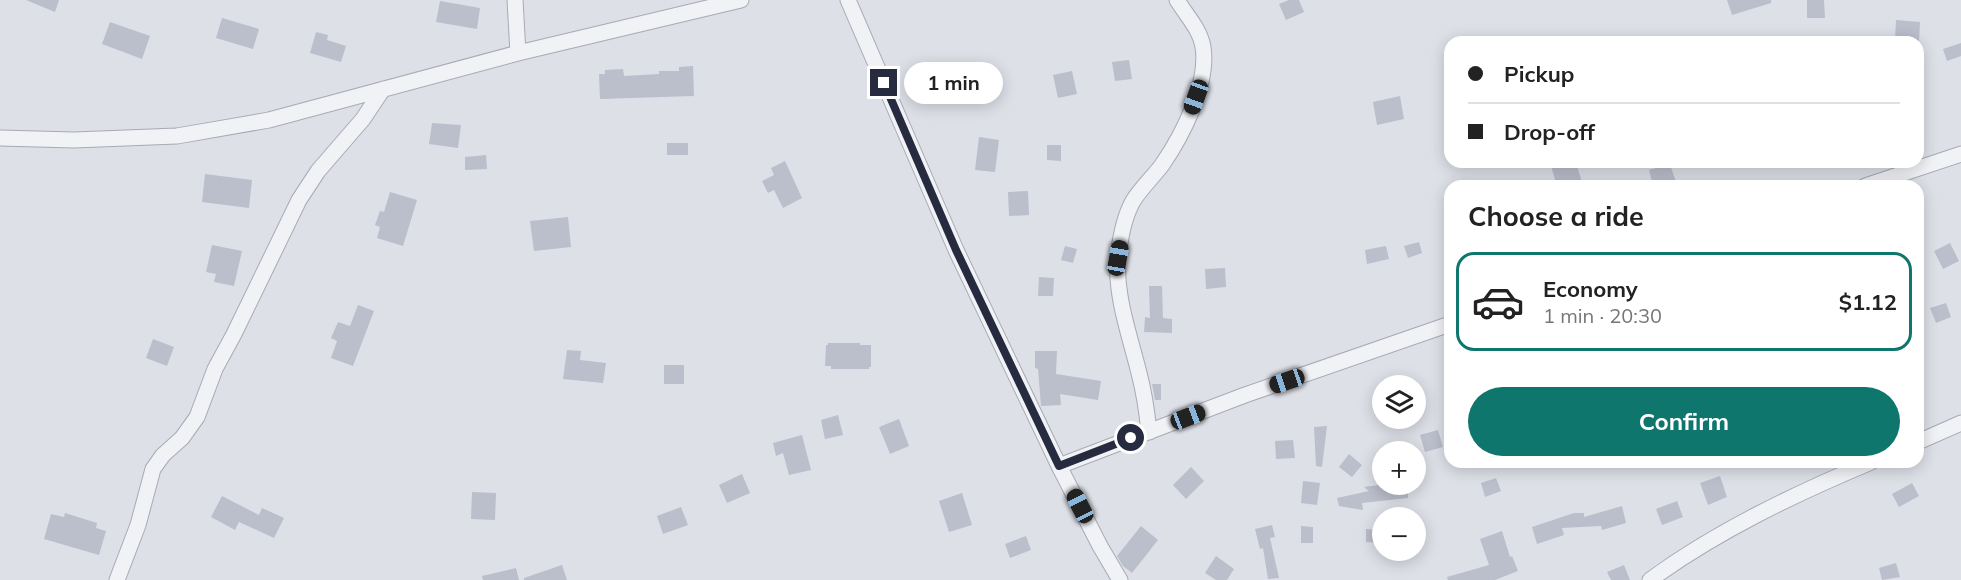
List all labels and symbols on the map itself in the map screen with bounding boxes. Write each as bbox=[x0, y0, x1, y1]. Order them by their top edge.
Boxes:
callout: 1 min bbox=[905, 62, 1004, 104]
route end bbox=[870, 69, 897, 96]
car bbox=[1181, 77, 1211, 117]
car bbox=[1106, 239, 1130, 277]
car bbox=[1267, 367, 1307, 395]
car bbox=[1168, 402, 1208, 432]
route start bbox=[1117, 424, 1144, 451]
car bbox=[1064, 486, 1096, 526]

